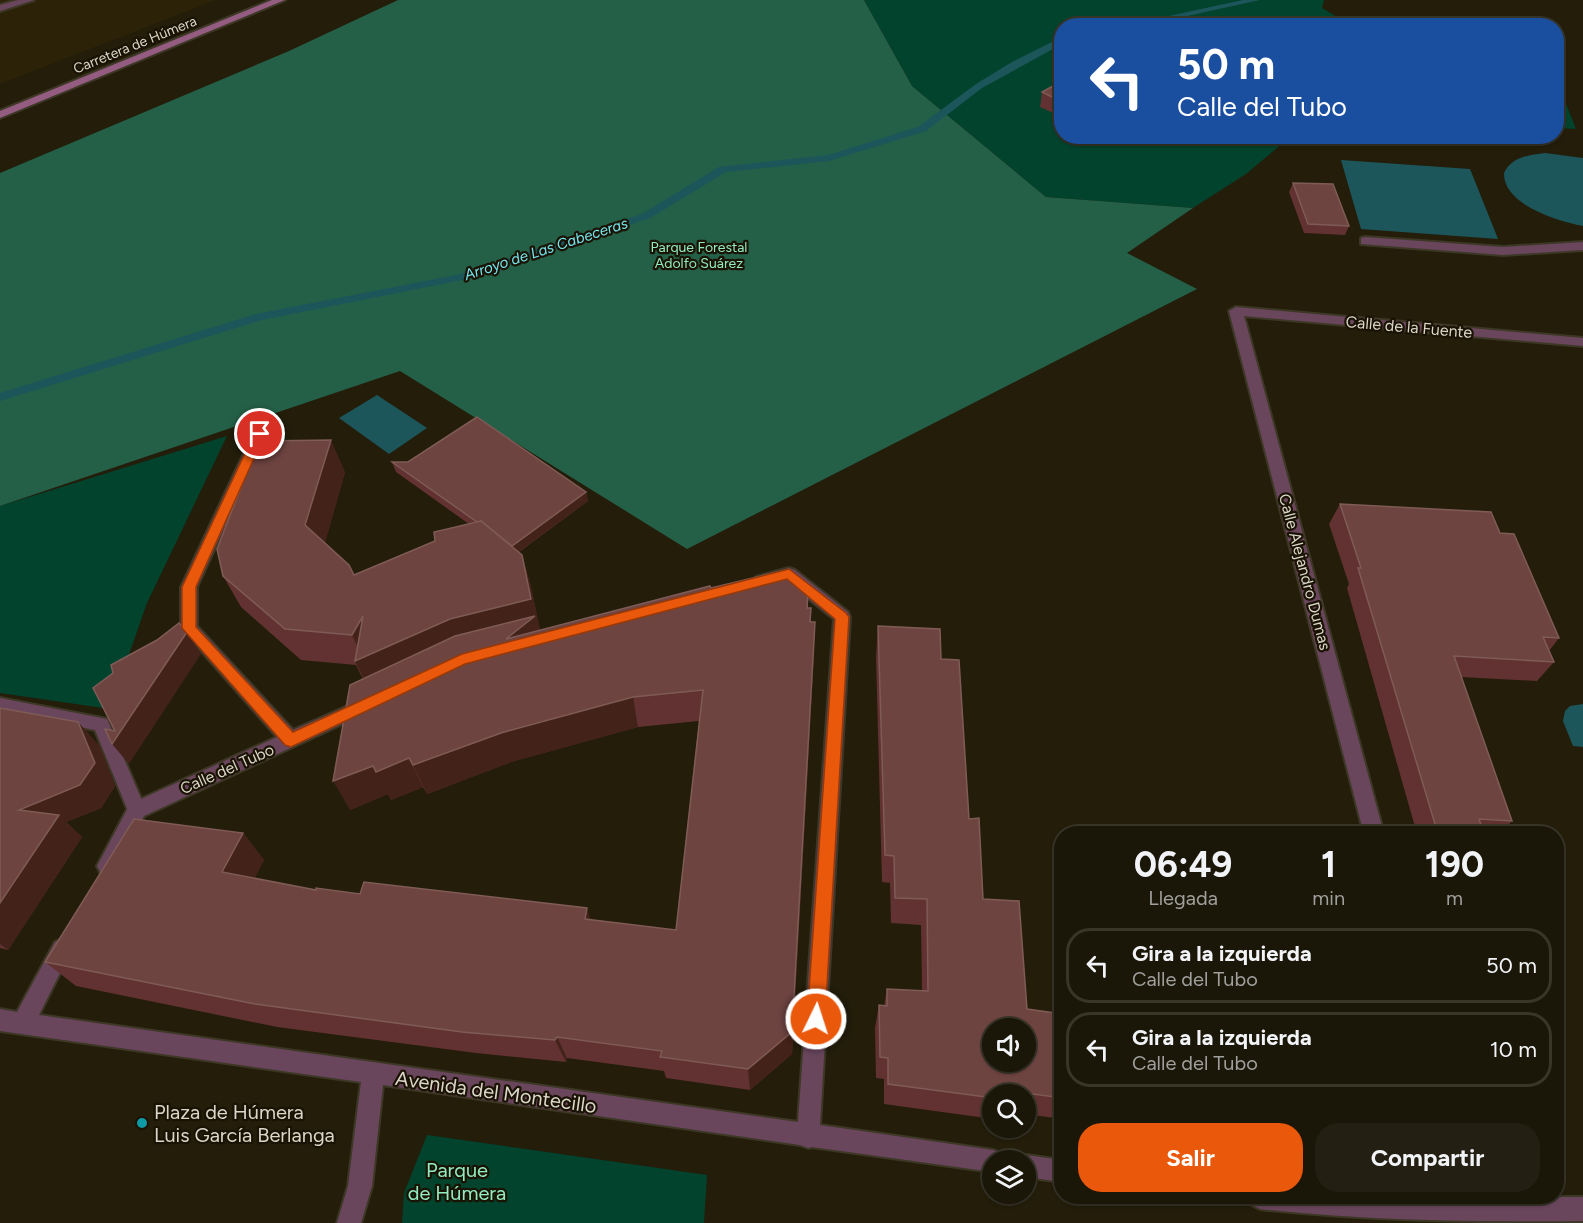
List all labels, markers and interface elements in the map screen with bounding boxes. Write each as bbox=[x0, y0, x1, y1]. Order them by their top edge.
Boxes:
street label: Carretera de Húmera bbox=[71, 12, 199, 78]
text: 50 m bbox=[1177, 39, 1275, 90]
icon: left bbox=[1078, 42, 1156, 120]
text: Calle del Tubo bbox=[1177, 90, 1347, 123]
water label: Arroyo de Las Cabeceras bbox=[461, 214, 630, 284]
park label: Parque Forestal Adolfo Suárez bbox=[651, 239, 747, 272]
street label: Calle de la Fuente bbox=[1345, 312, 1473, 342]
pin bbox=[234, 408, 285, 459]
icon: arrive bbox=[243, 417, 276, 450]
street label: Calle Alejandro Dumas bbox=[1275, 492, 1335, 652]
street label: Calle del Tubo bbox=[177, 740, 277, 798]
text: 06:49 bbox=[1134, 843, 1232, 886]
text: 1 bbox=[1321, 843, 1336, 886]
text: 190 bbox=[1425, 843, 1484, 886]
text: Llegada bbox=[1148, 886, 1218, 910]
text: min bbox=[1312, 886, 1345, 910]
text: m bbox=[1446, 886, 1463, 910]
text: Gira a la izquierda bbox=[1132, 940, 1312, 967]
icon: left bbox=[1081, 949, 1114, 982]
text: 50 m bbox=[1486, 952, 1537, 979]
text: Calle del Tubo bbox=[1132, 967, 1258, 991]
position arrow bbox=[784, 987, 848, 1051]
map controls bbox=[982, 1018, 1036, 1204]
button: sound bbox=[982, 1018, 1036, 1072]
text: Gira a la izquierda bbox=[1132, 1024, 1312, 1051]
icon: left bbox=[1081, 1033, 1114, 1066]
text: 10 m bbox=[1490, 1036, 1537, 1063]
text: Calle del Tubo bbox=[1132, 1051, 1258, 1075]
street label: Avenida del Montecillo bbox=[394, 1066, 598, 1118]
button: search bbox=[982, 1084, 1036, 1138]
place label: Plaza de Húmera Luis García Berlanga bbox=[154, 1100, 335, 1147]
marker: Plaza de Húmera Luis García Berlanga bbox=[135, 1116, 149, 1130]
button: Salir bbox=[1078, 1123, 1303, 1192]
button: Compartir bbox=[1315, 1123, 1540, 1192]
button: layers bbox=[982, 1150, 1036, 1204]
park label: Parque de Húmera bbox=[408, 1158, 506, 1205]

